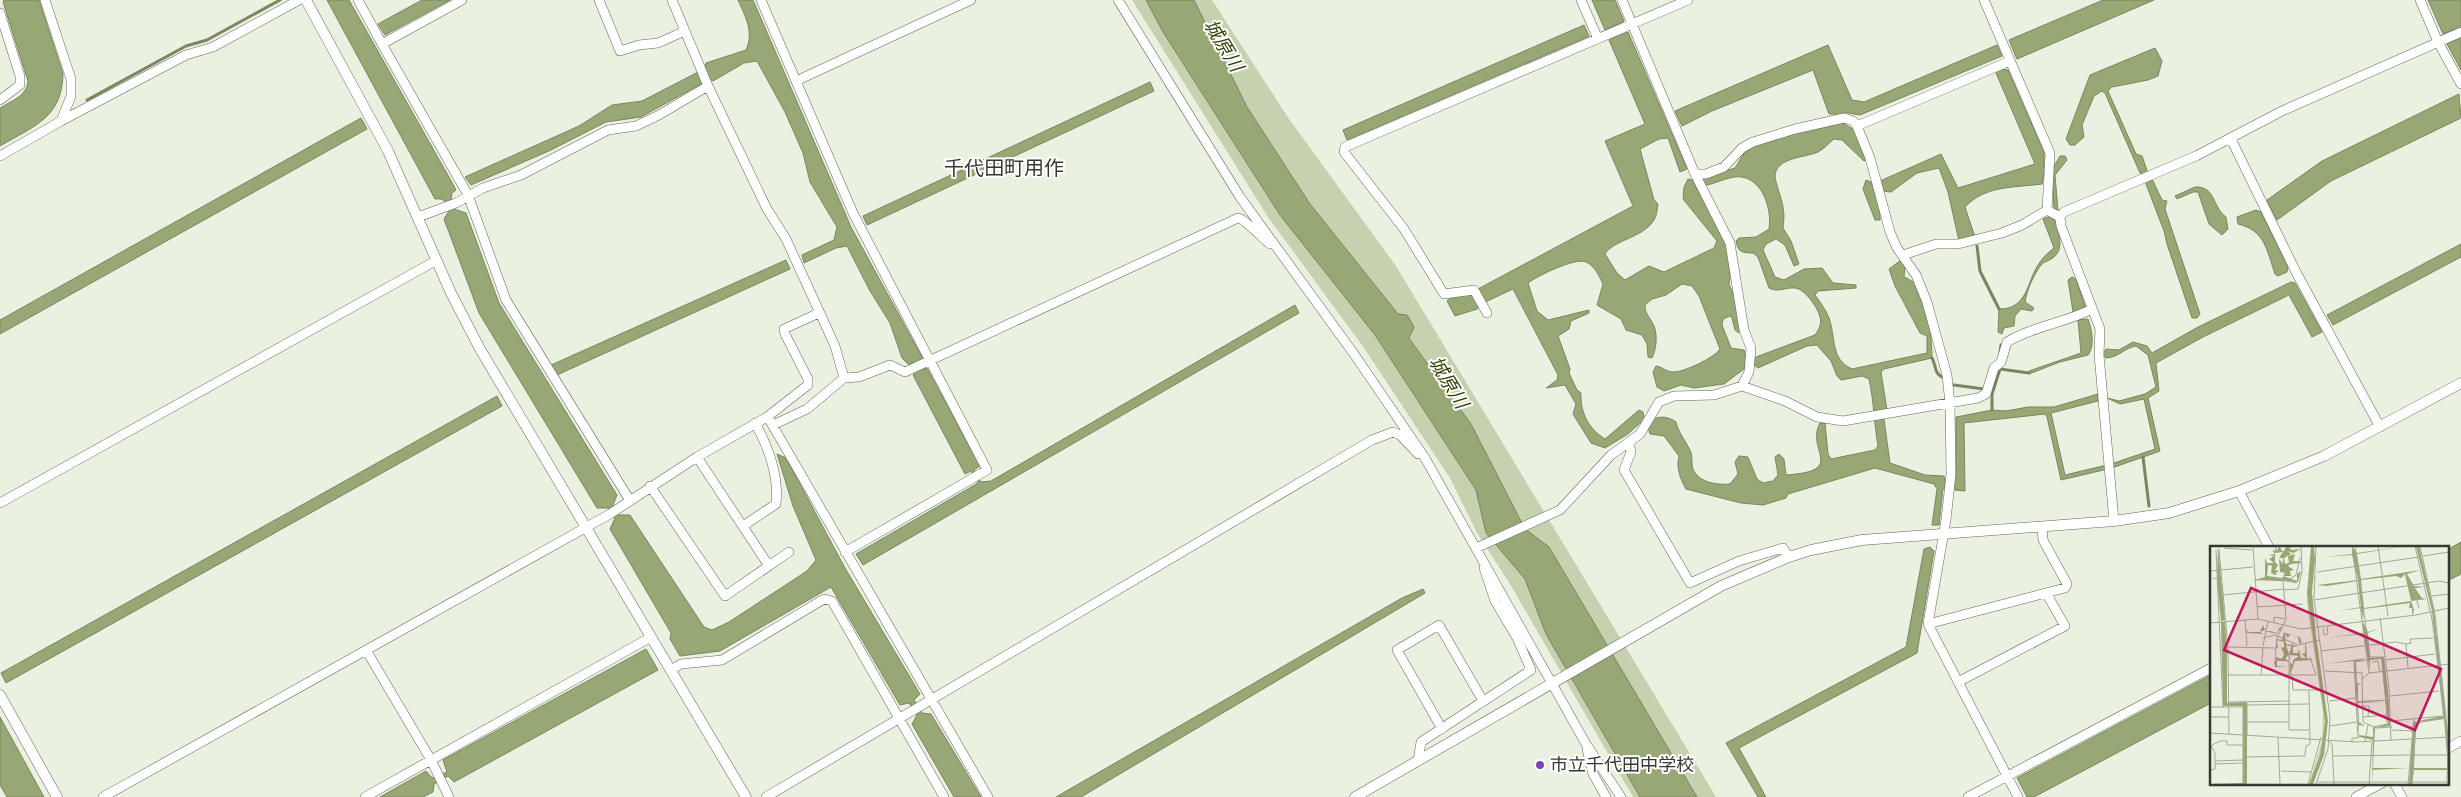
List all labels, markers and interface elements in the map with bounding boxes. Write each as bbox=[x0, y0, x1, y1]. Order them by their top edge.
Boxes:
water label: 城原川 bbox=[1199, 13, 1253, 77]
district label: 千代田町用作 bbox=[944, 152, 1064, 181]
water label: 城原川 bbox=[1424, 350, 1478, 414]
inset map bbox=[2210, 546, 2448, 784]
place label: 市立千代田中学校 bbox=[1550, 750, 1694, 776]
marker: 市立千代田中学校 bbox=[1534, 759, 1546, 771]

